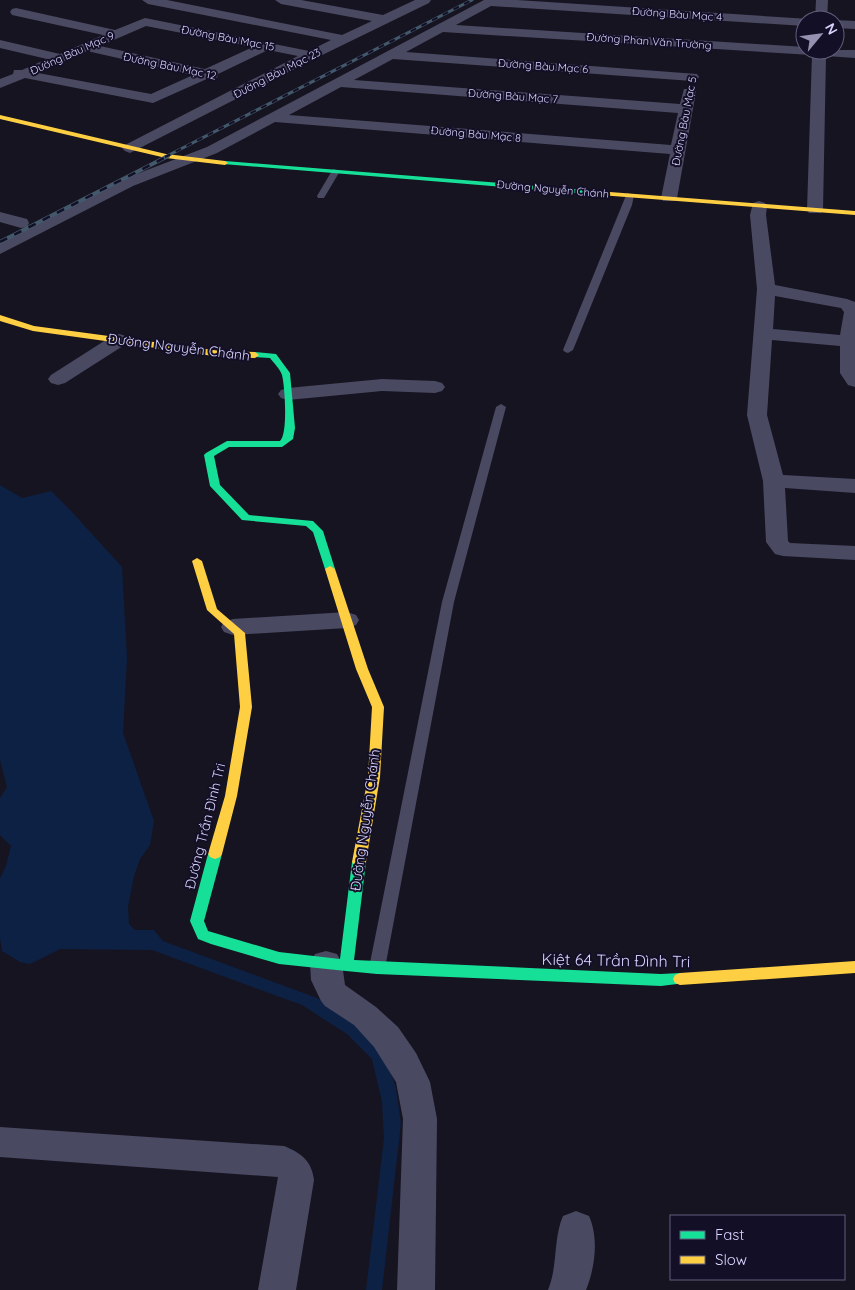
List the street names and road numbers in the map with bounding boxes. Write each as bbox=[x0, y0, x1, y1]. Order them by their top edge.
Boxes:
street label: Đường Bàu Mạc 4 bbox=[631, 4, 723, 24]
street label: Đường Bàu Mạc 15 bbox=[180, 22, 276, 54]
street label: Đường Bàu Mạc 9 bbox=[28, 28, 116, 78]
street label: Đường Phan Văn Trường bbox=[586, 30, 712, 52]
street label: Đường Bàu Mạc 23 bbox=[231, 45, 323, 101]
street label: Đường Bàu Mạc 12 bbox=[122, 49, 218, 83]
street label: Đường Bàu Mạc 6 bbox=[497, 56, 589, 76]
street label: Đường Bàu Mạc 5 bbox=[668, 75, 700, 167]
street label: Đường Bàu Mạc 7 bbox=[468, 86, 559, 106]
street label: Đường Bàu Mạc 8 bbox=[430, 123, 522, 145]
street label: Đường Nguyễn Chánh bbox=[496, 177, 610, 201]
street label: Đường Nguyễn Chánh bbox=[107, 329, 251, 365]
street label: Đường Nguyễn Chánh bbox=[346, 748, 384, 892]
street label: Đường Trần Đình Tri bbox=[181, 761, 229, 891]
street label: Kiệt 64 Trần Đình Tri bbox=[542, 949, 690, 971]

